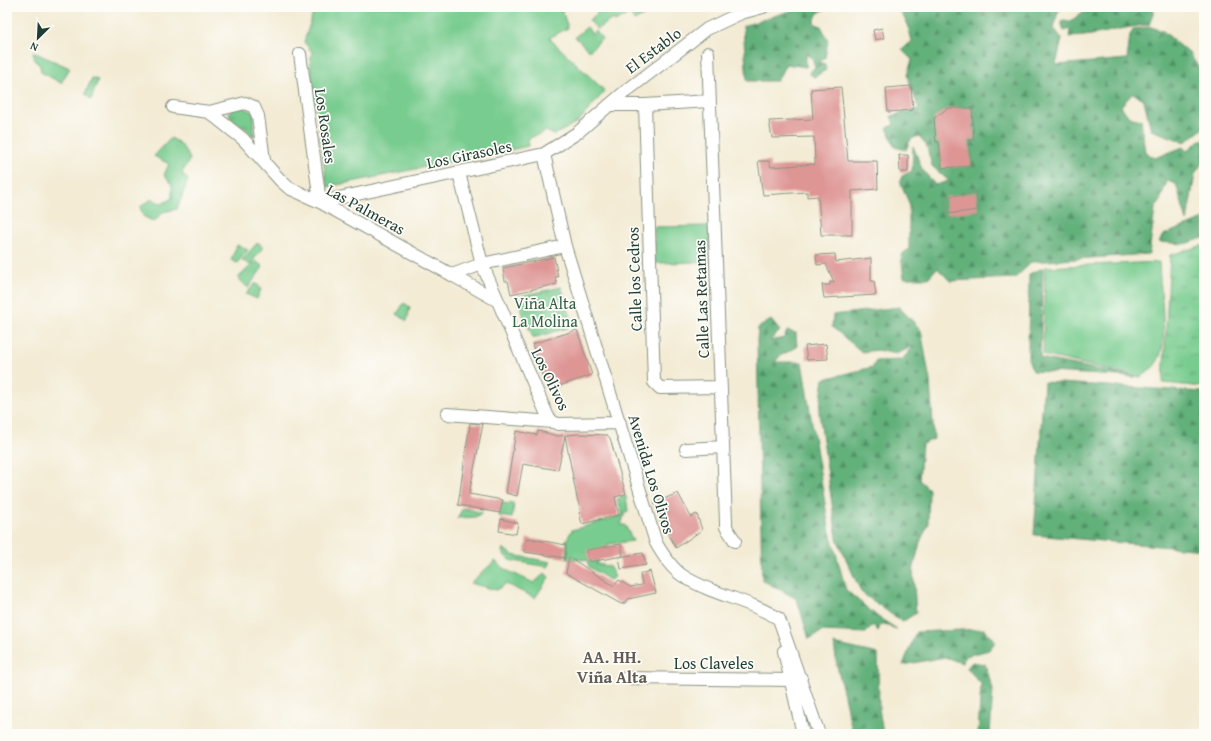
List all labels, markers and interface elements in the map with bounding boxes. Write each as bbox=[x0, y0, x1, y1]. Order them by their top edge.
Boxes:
north arrow bbox=[18, 18, 58, 58]
street label: El Establo bbox=[620, 21, 686, 79]
text: N bbox=[27, 38, 41, 56]
street label: Los Rosales bbox=[309, 87, 343, 165]
street label: Los Girasoles bbox=[424, 133, 514, 175]
street label: Las Palmeras bbox=[322, 177, 410, 241]
street label: Calle los Cedros bbox=[620, 226, 648, 332]
street label: Calle Las Retamas bbox=[687, 239, 715, 359]
park label: Viña Alta La Molina bbox=[512, 291, 578, 333]
street label: Los Olivos bbox=[526, 344, 576, 414]
street label: Avenida Los Olivos bbox=[622, 411, 682, 537]
district label: AA. HH. Viña Alta bbox=[577, 644, 647, 689]
street label: Los Claveles bbox=[674, 651, 754, 675]

